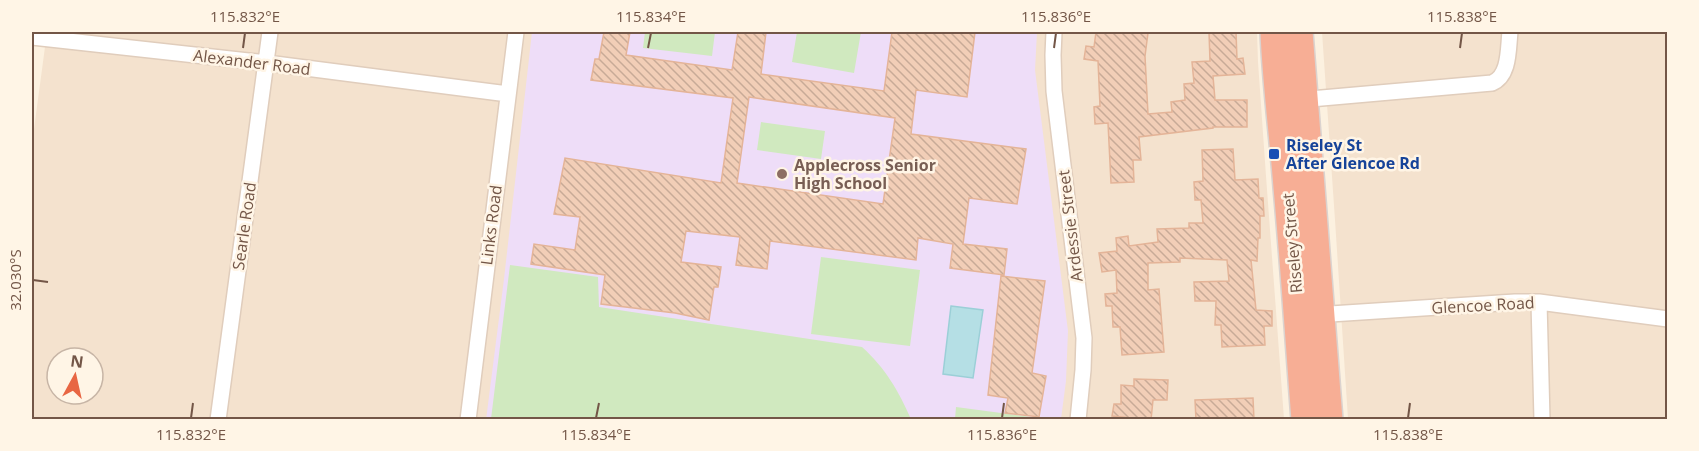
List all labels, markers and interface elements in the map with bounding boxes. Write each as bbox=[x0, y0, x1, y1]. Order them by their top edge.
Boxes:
text: 115.832°E bbox=[210, 6, 280, 26]
text: 115.834°E bbox=[616, 6, 686, 26]
text: 115.836°E bbox=[1021, 6, 1091, 26]
text: 115.838°E bbox=[1427, 6, 1497, 26]
street label: Alexander Road bbox=[192, 44, 312, 80]
place label: Riseley St After Glencoe Rd bbox=[1286, 134, 1420, 174]
marker: Riseley St After Glencoe Rd bbox=[1267, 147, 1281, 161]
place label: Applecross Senior High School bbox=[794, 154, 936, 194]
marker: Applecross Senior High School bbox=[775, 167, 789, 181]
street label: Ardessie Street bbox=[1052, 169, 1088, 283]
street label: Searle Road bbox=[227, 181, 261, 271]
street label: Links Road bbox=[475, 184, 507, 266]
street label: Riseley Street bbox=[1277, 192, 1307, 294]
text: 32.030°S bbox=[5, 249, 25, 311]
street label: Glencoe Road bbox=[1431, 291, 1535, 319]
north arrow bbox=[45, 346, 105, 406]
text: N bbox=[69, 349, 85, 373]
text: 115.832°E bbox=[156, 424, 226, 444]
text: 115.834°E bbox=[561, 424, 631, 444]
text: 115.836°E bbox=[967, 424, 1037, 444]
text: 115.838°E bbox=[1373, 424, 1443, 444]

